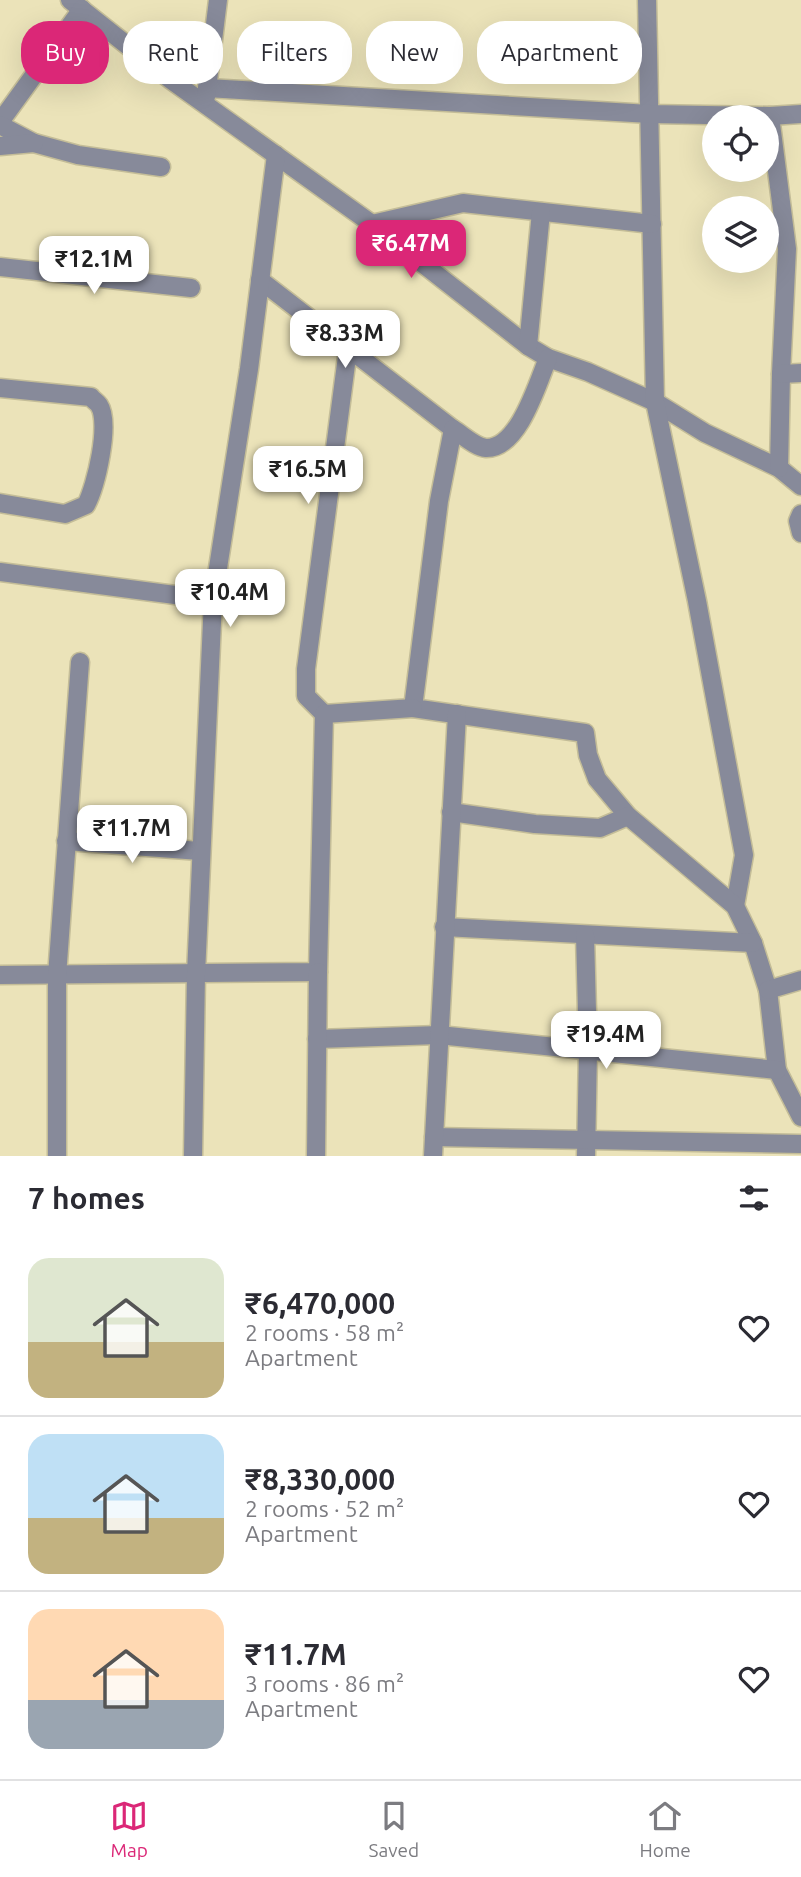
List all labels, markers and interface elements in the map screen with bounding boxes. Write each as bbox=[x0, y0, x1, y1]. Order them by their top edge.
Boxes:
chip: Buy bbox=[21, 21, 109, 84]
chip: Rent bbox=[123, 21, 223, 84]
chip: Filters bbox=[237, 21, 352, 84]
chip: New bbox=[366, 21, 463, 84]
chip: Apartment bbox=[477, 21, 642, 84]
map controls bbox=[702, 105, 779, 273]
button: locate bbox=[702, 105, 779, 182]
button: layers bbox=[702, 196, 779, 273]
pin: ₹6.47M bbox=[354, 220, 468, 280]
text: ₹6.47M bbox=[372, 230, 450, 255]
pin: ₹12.1M bbox=[37, 236, 151, 296]
text: ₹12.1M bbox=[55, 246, 133, 271]
pin: ₹8.33M bbox=[288, 310, 402, 370]
text: ₹8.33M bbox=[306, 320, 384, 345]
pin: ₹16.5M bbox=[251, 447, 365, 506]
text: ₹16.5M bbox=[269, 456, 347, 481]
pin: ₹10.4M bbox=[173, 570, 287, 629]
text: ₹10.4M bbox=[191, 579, 269, 604]
pin: ₹11.7M bbox=[75, 806, 189, 865]
text: ₹11.7M bbox=[93, 815, 171, 840]
pin: ₹19.4M bbox=[549, 1012, 663, 1071]
text: ₹19.4M bbox=[567, 1021, 645, 1046]
icon: filters bbox=[735, 1179, 773, 1217]
text: 7 homes bbox=[28, 1181, 145, 1215]
icon: home bbox=[84, 1286, 168, 1370]
text: ₹6,470,000 bbox=[245, 1286, 395, 1320]
icon: heart bbox=[735, 1309, 773, 1347]
text: 2 rooms · 58 m² bbox=[245, 1320, 404, 1345]
text: Apartment bbox=[245, 1345, 358, 1370]
icon: home bbox=[84, 1462, 168, 1546]
text: ₹8,330,000 bbox=[245, 1462, 395, 1496]
icon: heart bbox=[735, 1485, 773, 1523]
text: 2 rooms · 52 m² bbox=[245, 1496, 404, 1521]
text: Apartment bbox=[245, 1521, 358, 1546]
icon: home bbox=[84, 1637, 168, 1721]
text: ₹11.7M bbox=[245, 1637, 347, 1671]
icon: heart bbox=[735, 1660, 773, 1698]
text: 3 rooms · 86 m² bbox=[245, 1671, 404, 1696]
text: Apartment bbox=[245, 1696, 358, 1721]
tab: Map bbox=[110, 1797, 148, 1861]
tab: Saved bbox=[369, 1797, 419, 1861]
tab: Home bbox=[640, 1797, 691, 1861]

